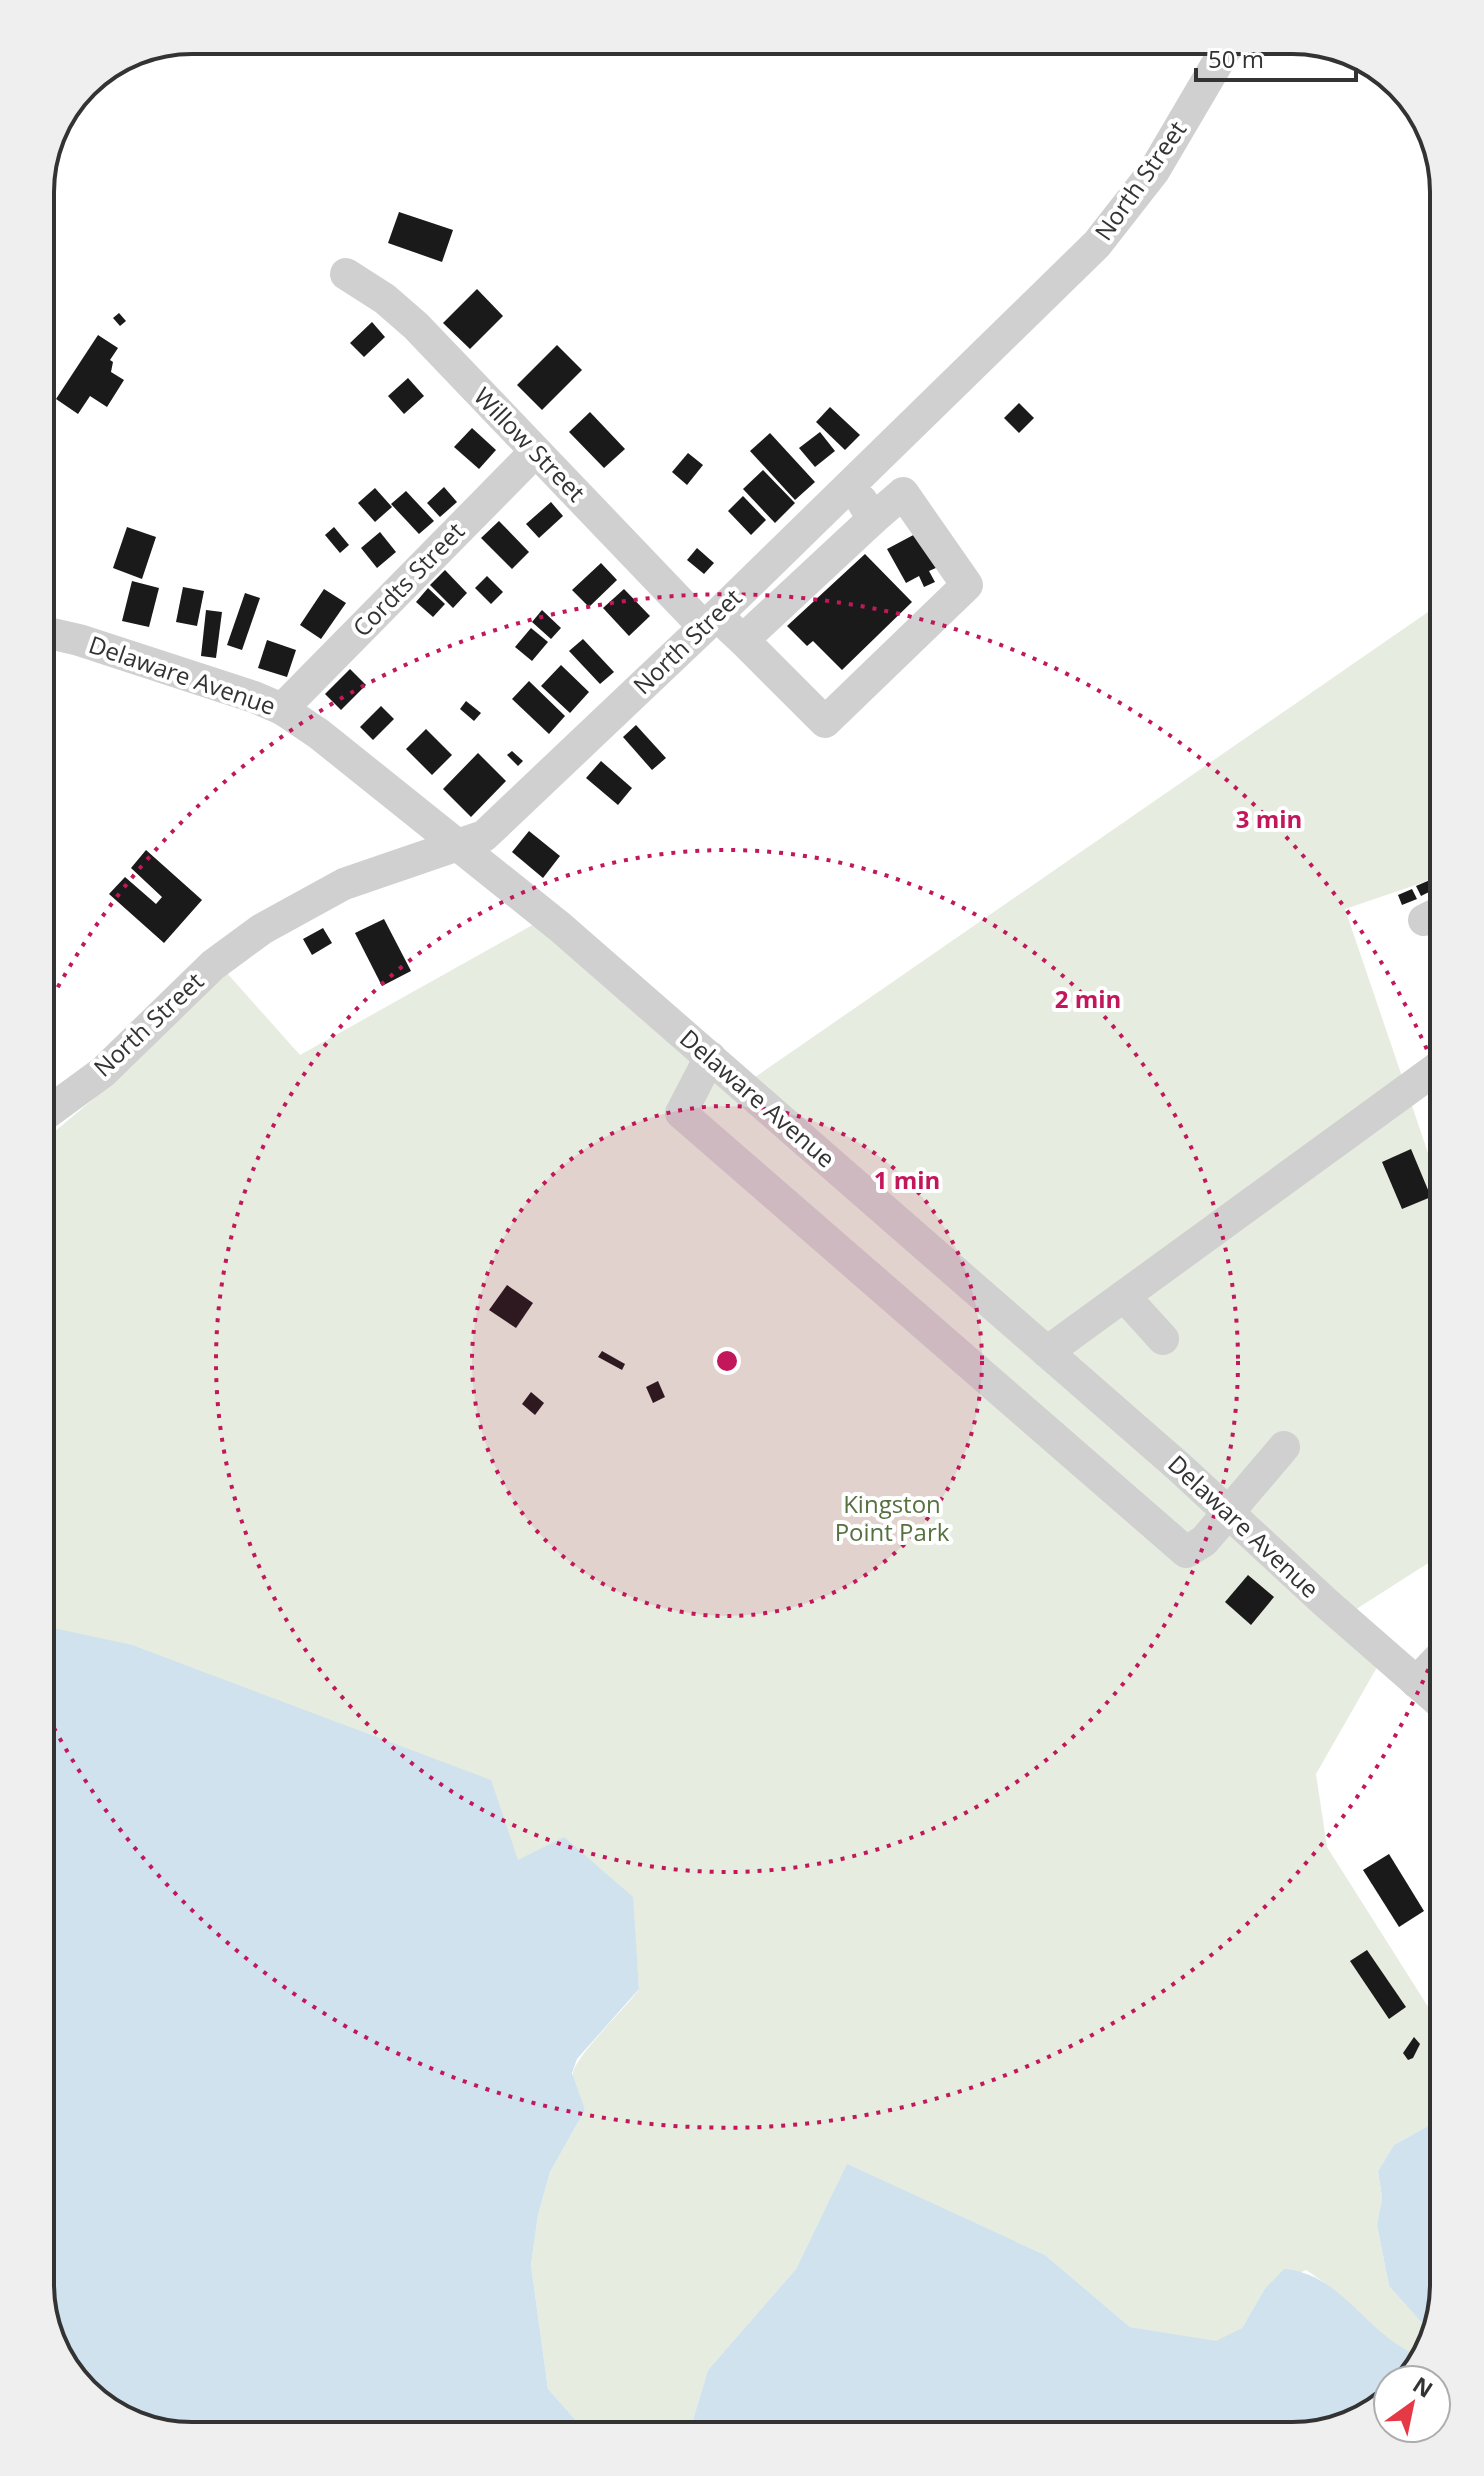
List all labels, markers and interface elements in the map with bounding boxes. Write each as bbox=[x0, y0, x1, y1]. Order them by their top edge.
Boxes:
scale bar bbox=[1196, 32, 1356, 82]
text: 50 m bbox=[1208, 42, 1264, 75]
street label: North Street bbox=[1086, 114, 1193, 246]
street label: Willow Street bbox=[467, 380, 593, 508]
street label: Cordts Street bbox=[345, 515, 471, 643]
street label: North Street bbox=[626, 581, 748, 701]
street label: Delaware Avenue bbox=[85, 627, 280, 722]
text: 3 min bbox=[1236, 802, 1302, 835]
street label: North Street bbox=[86, 964, 210, 1083]
text: 2 min bbox=[1055, 982, 1121, 1015]
street label: Delaware Avenue bbox=[673, 1021, 843, 1174]
text: 1 min bbox=[874, 1163, 940, 1196]
centre of rings bbox=[713, 1347, 741, 1375]
street label: Delaware Avenue bbox=[1161, 1447, 1327, 1605]
park label: Kingston Point Park bbox=[835, 1487, 950, 1548]
north arrow bbox=[1372, 2364, 1452, 2444]
text: N bbox=[1408, 2369, 1439, 2404]

